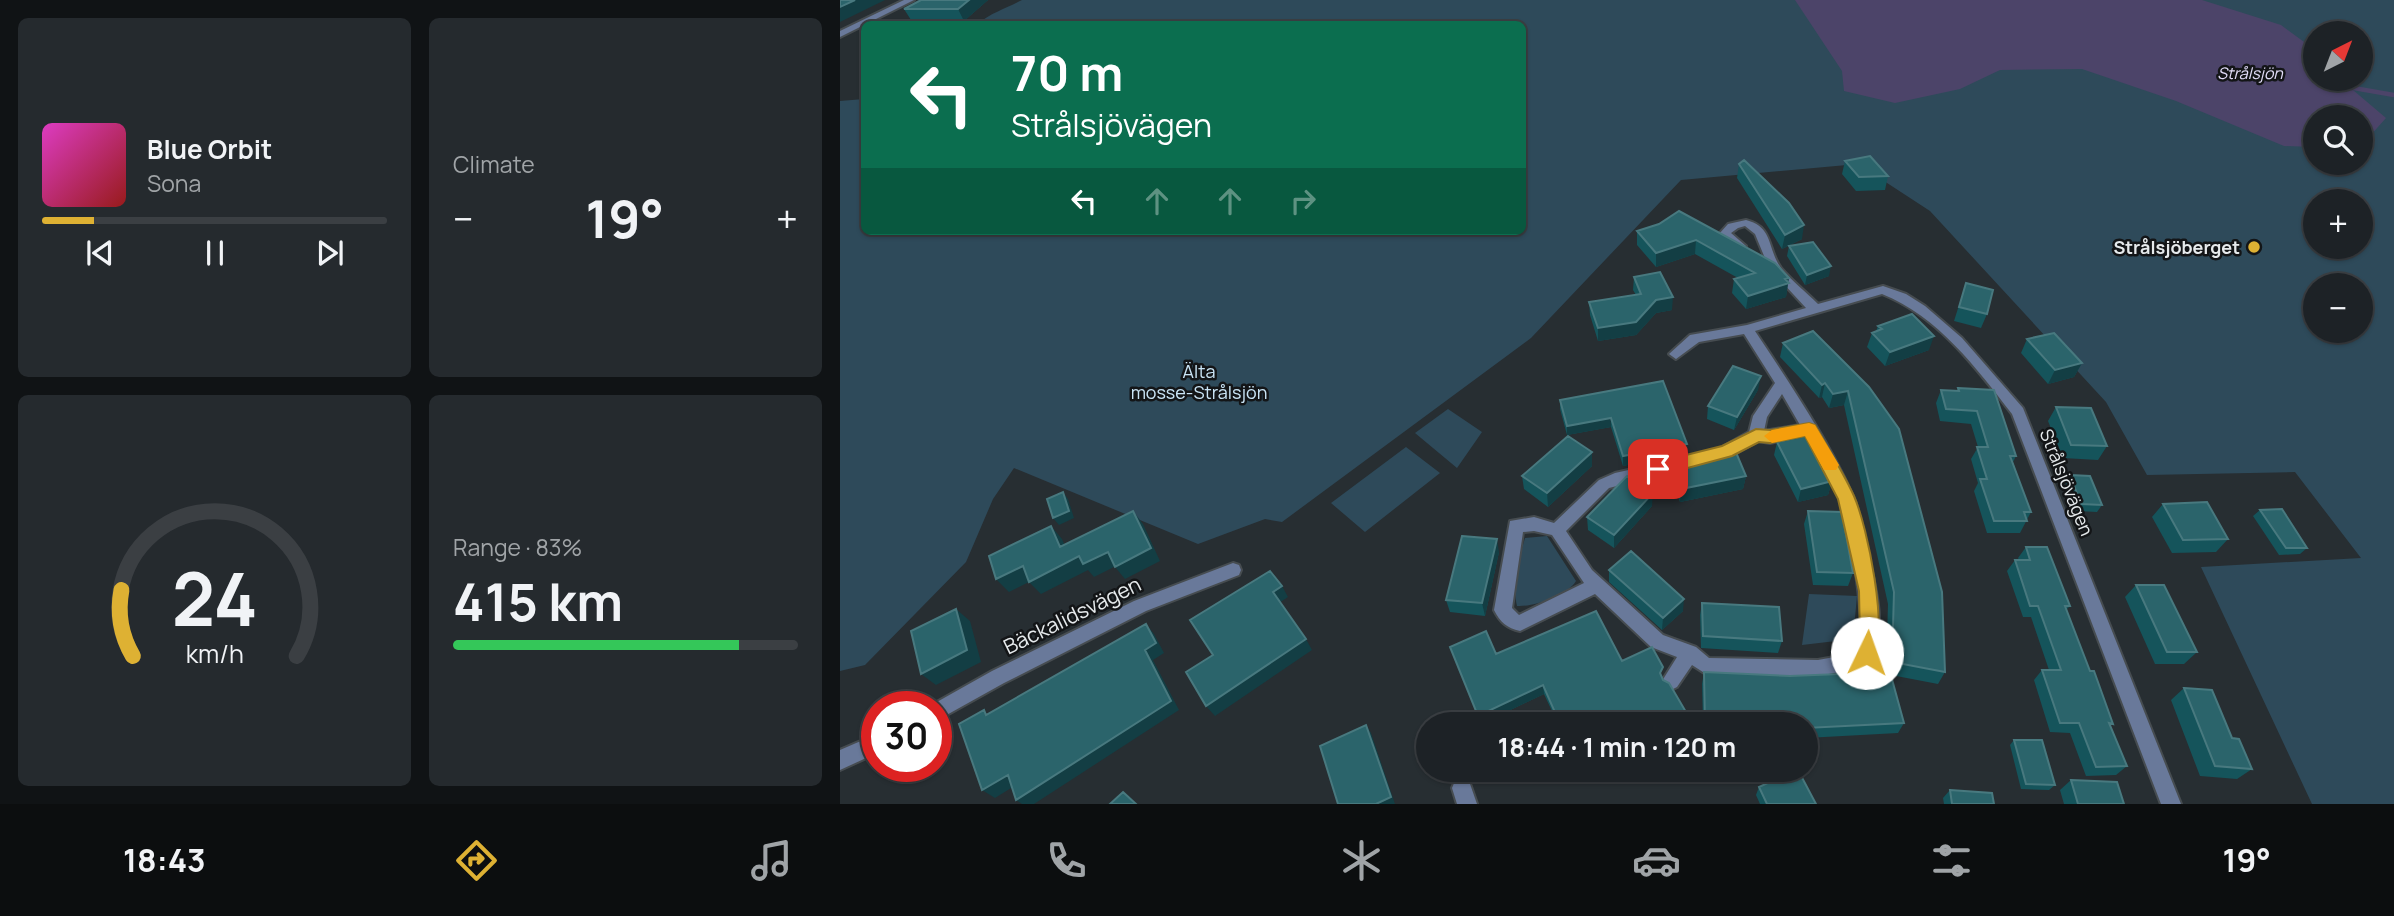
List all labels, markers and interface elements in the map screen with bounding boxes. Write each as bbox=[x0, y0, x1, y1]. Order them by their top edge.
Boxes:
north arrow bbox=[2303, 21, 2373, 91]
map controls bbox=[2303, 21, 2373, 343]
text: 70 m bbox=[1011, 39, 1123, 106]
icon: left bbox=[896, 49, 987, 140]
water label: Strålsjön bbox=[2217, 62, 2283, 84]
text: Strålsjövägen bbox=[1011, 103, 1212, 147]
button: search bbox=[2303, 105, 2373, 175]
text: Blue Orbit bbox=[147, 131, 272, 167]
text: Climate bbox=[453, 148, 535, 180]
text: Sona bbox=[147, 167, 201, 199]
icon: left bbox=[1065, 182, 1103, 220]
icon: ahead bbox=[1138, 182, 1176, 220]
icon: ahead bbox=[1211, 182, 1249, 220]
icon: right bbox=[1284, 182, 1322, 220]
text: 19° bbox=[586, 183, 664, 254]
button: + bbox=[2303, 189, 2373, 259]
text: − bbox=[453, 192, 474, 244]
text: + bbox=[776, 192, 798, 244]
icon: previous bbox=[81, 234, 119, 272]
icon: pause bbox=[196, 234, 234, 272]
icon: next bbox=[311, 234, 349, 272]
place label: Strålsjöberget bbox=[2113, 235, 2240, 259]
marker: Strålsjöberget bbox=[2246, 239, 2262, 255]
button: − bbox=[2303, 273, 2373, 343]
park label: Älta mosse-Strålsjön bbox=[1131, 359, 1267, 404]
street label: Strålsjövägen bbox=[2035, 425, 2099, 539]
pin bbox=[1628, 439, 1688, 499]
icon: arrive bbox=[1639, 450, 1677, 488]
text: Range · 83% bbox=[453, 531, 582, 563]
text: 24 bbox=[171, 549, 258, 649]
text: 415 km bbox=[453, 566, 623, 637]
street label: Bäckalidsvägen bbox=[999, 570, 1145, 660]
position arrow bbox=[1830, 616, 1904, 690]
text: km/h bbox=[185, 636, 244, 671]
speed limit sign: 30 bbox=[861, 691, 952, 782]
text: 18:44 · 1 min · 120 m bbox=[1498, 729, 1736, 765]
icon: directions bbox=[452, 836, 501, 885]
icon: music bbox=[747, 836, 796, 885]
icon: phone bbox=[1042, 836, 1091, 885]
icon: climate bbox=[1337, 836, 1386, 885]
icon: car bbox=[1632, 836, 1681, 885]
icon: filters bbox=[1927, 836, 1976, 885]
text: 18:43 bbox=[123, 838, 206, 882]
text: 19° bbox=[2223, 838, 2271, 882]

